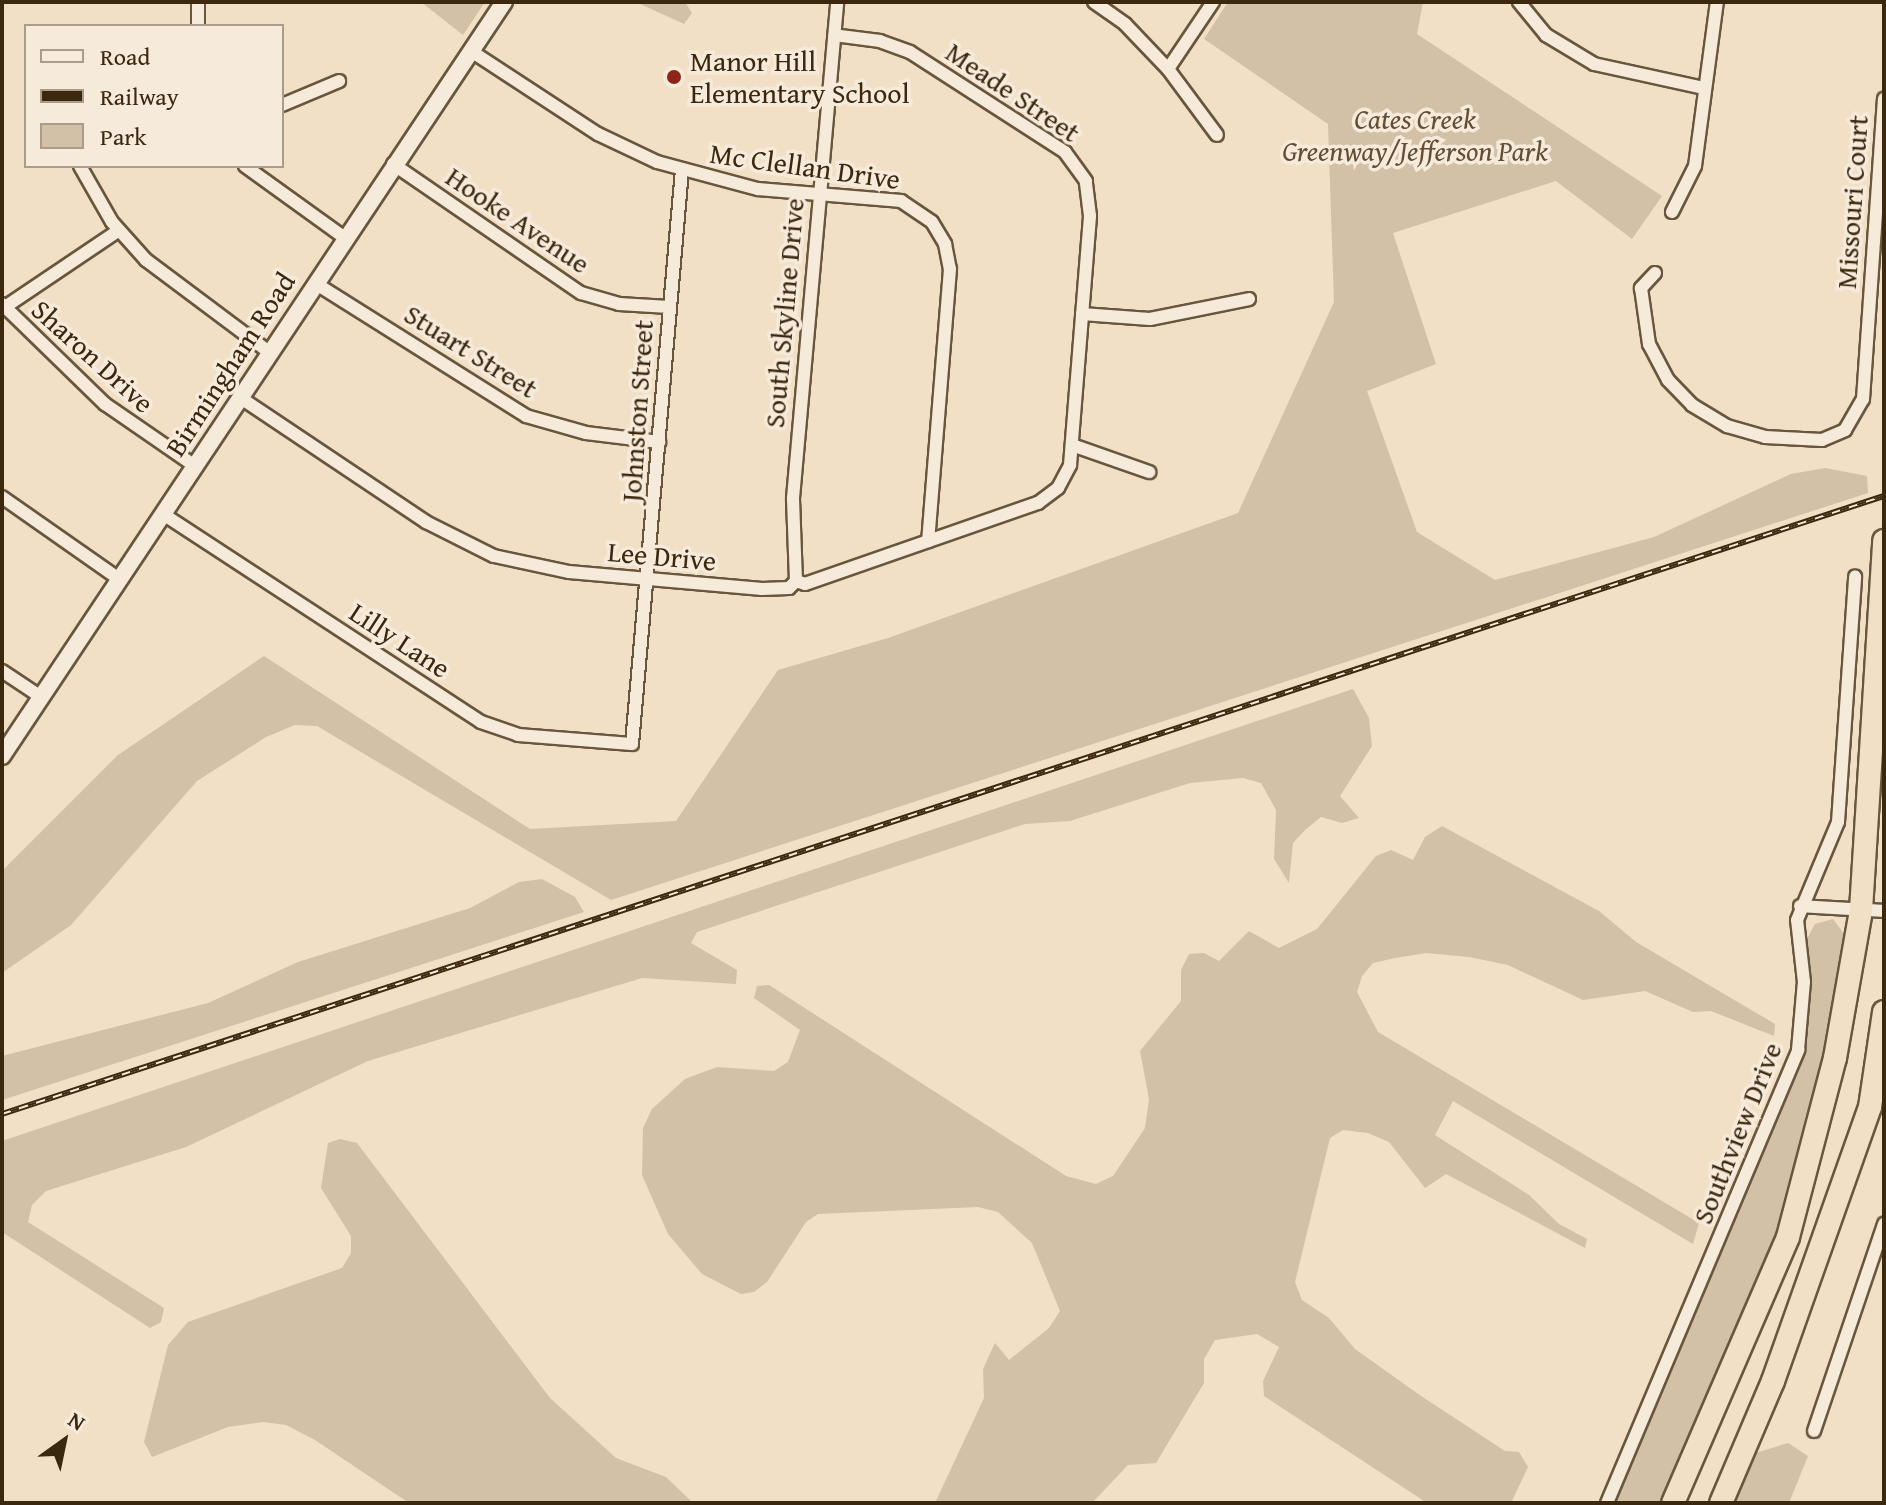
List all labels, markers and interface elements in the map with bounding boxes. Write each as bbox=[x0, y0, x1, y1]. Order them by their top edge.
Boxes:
legend bbox=[24, 24, 284, 168]
street label: Meade Street bbox=[940, 35, 1086, 149]
text: Road bbox=[100, 39, 150, 74]
place label: Manor Hill Elementary School bbox=[690, 44, 909, 110]
marker: Manor Hill Elementary School bbox=[665, 68, 683, 86]
text: Railway bbox=[100, 79, 179, 114]
park label: Cates Creek Greenway/Jefferson Park bbox=[1282, 102, 1548, 168]
street label: Missouri Court bbox=[1829, 114, 1875, 290]
text: Park bbox=[100, 119, 146, 154]
street label: Mc Clellan Drive bbox=[708, 136, 902, 196]
street label: Hooke Avenue bbox=[440, 160, 596, 280]
street label: South Skyline Drive bbox=[757, 197, 811, 429]
street label: Birmingham Road bbox=[158, 266, 302, 462]
street label: Sharon Drive bbox=[25, 292, 161, 420]
street label: Stuart Street bbox=[398, 297, 544, 405]
street label: Johnston Street bbox=[614, 319, 660, 503]
street label: Lee Drive bbox=[606, 535, 718, 577]
street label: Lilly Lane bbox=[343, 595, 457, 685]
street label: Southview Drive bbox=[1685, 1037, 1789, 1229]
north arrow bbox=[24, 1401, 104, 1481]
text: N bbox=[62, 1403, 92, 1438]

